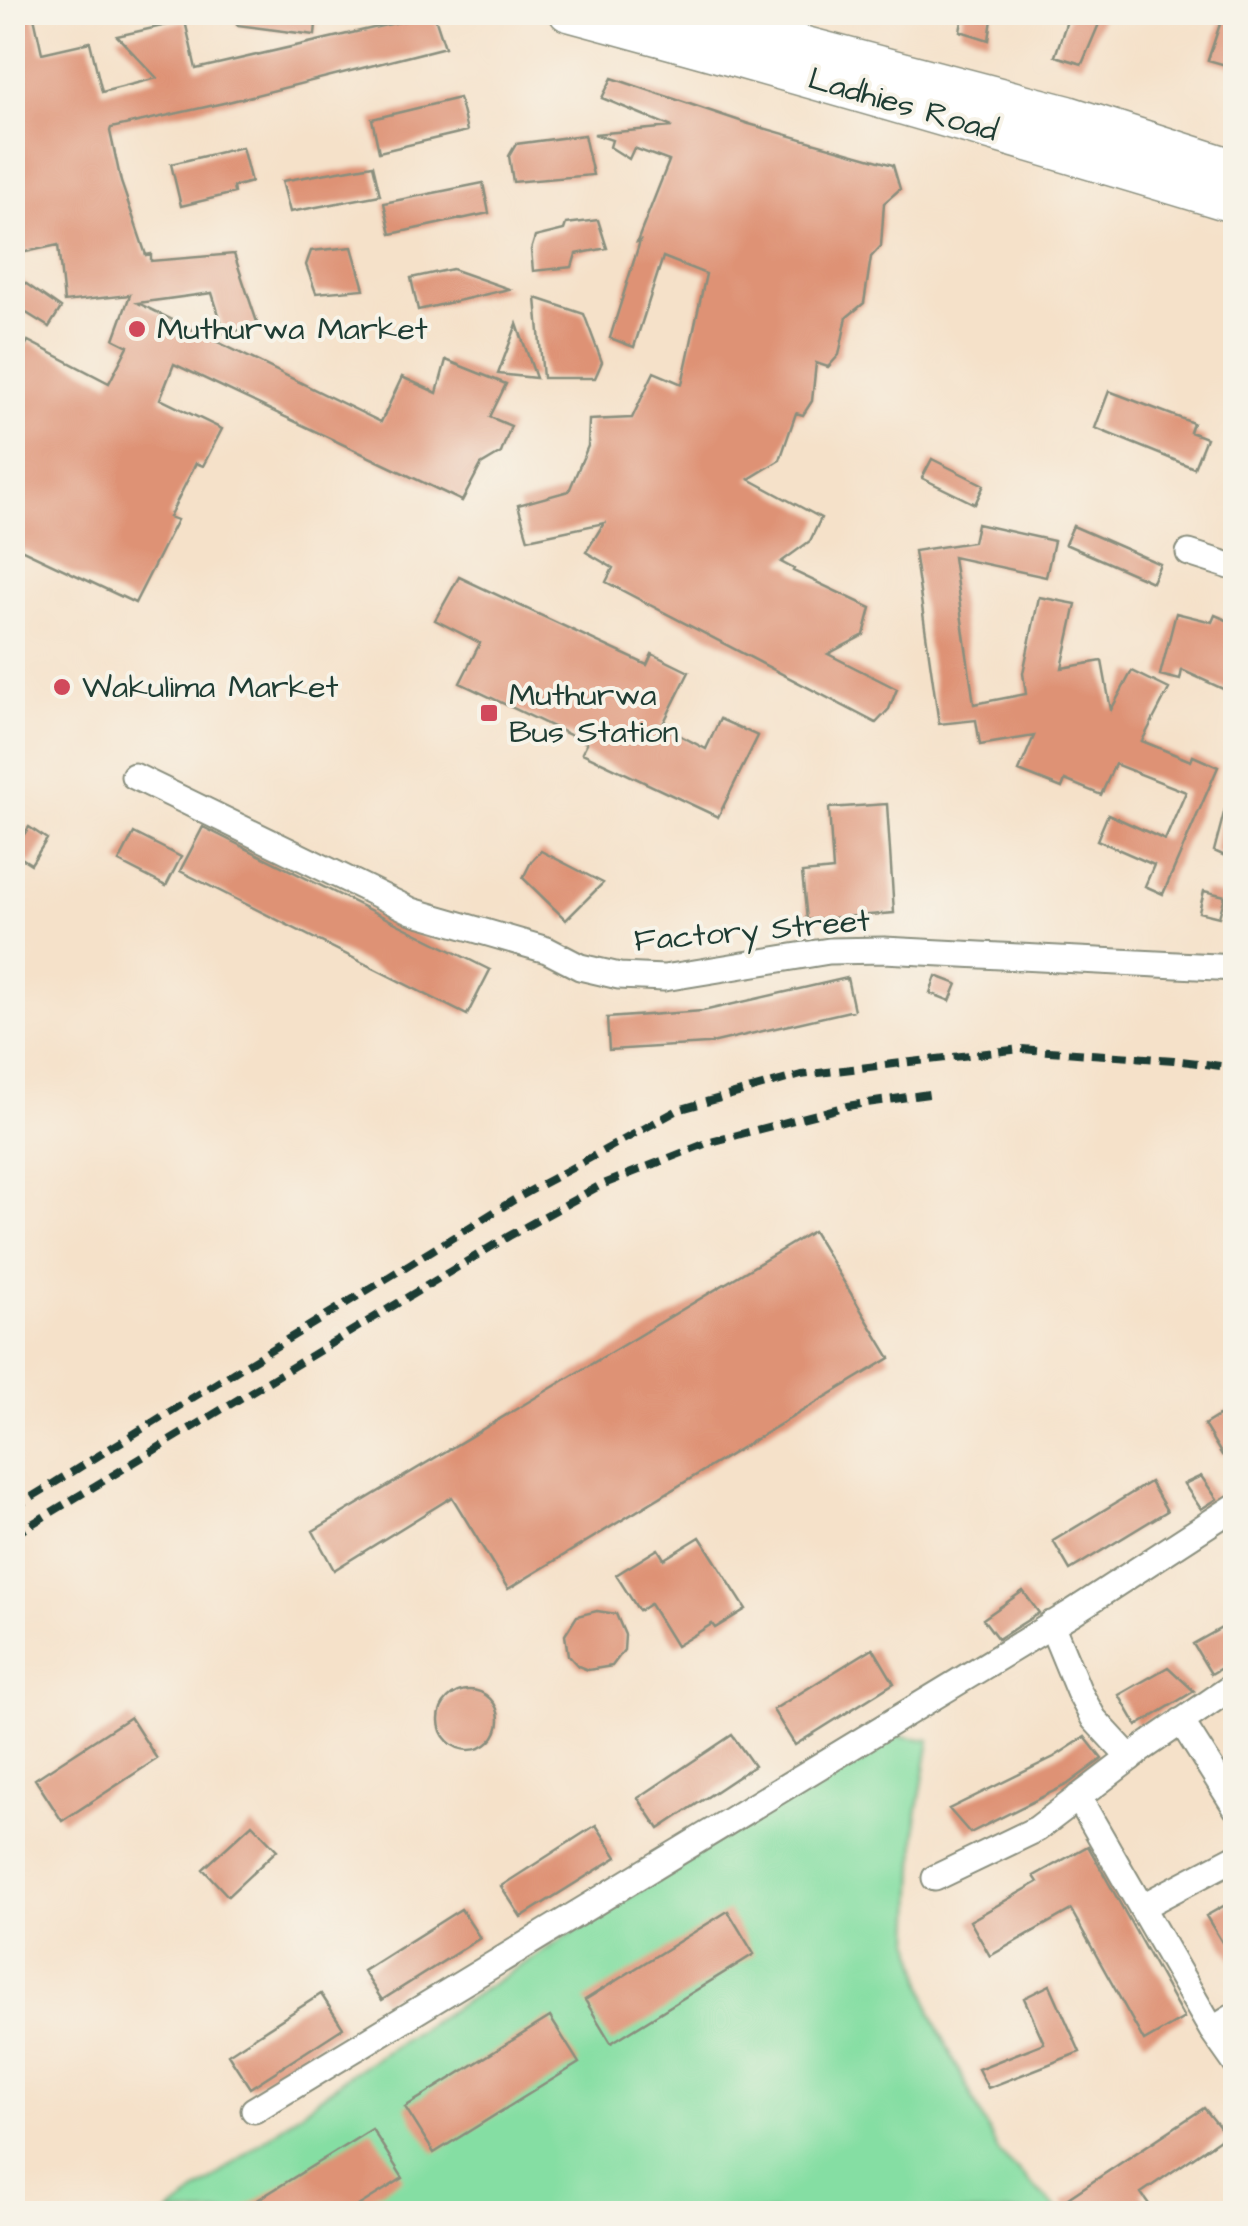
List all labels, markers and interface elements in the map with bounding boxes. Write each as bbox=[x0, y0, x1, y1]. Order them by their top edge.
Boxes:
street label: Ladhies Road bbox=[803, 56, 1003, 154]
place label: Muthurwa Market bbox=[157, 307, 428, 352]
marker: Muthurwa Market bbox=[126, 318, 148, 340]
place label: Wakulima Market bbox=[82, 665, 339, 710]
place label: Muthurwa Bus Station bbox=[509, 673, 678, 755]
marker: Wakulima Market bbox=[51, 676, 73, 698]
marker: Muthurwa Bus Station bbox=[478, 702, 500, 724]
street label: Factory Street bbox=[632, 898, 872, 964]

